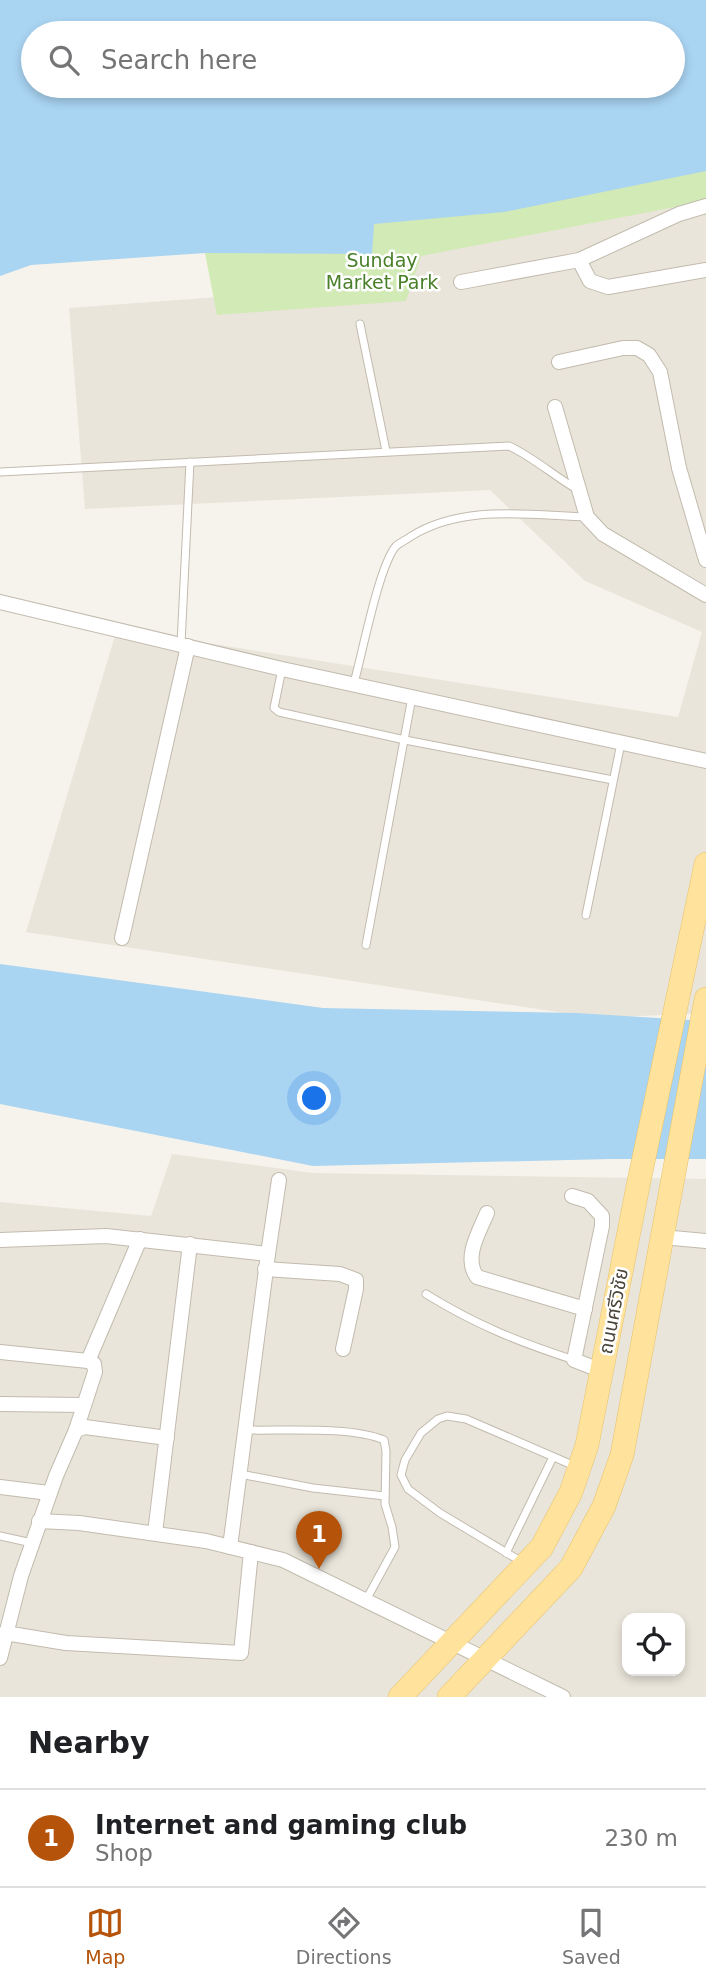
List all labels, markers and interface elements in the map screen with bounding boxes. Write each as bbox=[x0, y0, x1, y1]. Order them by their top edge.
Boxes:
search box bbox=[21, 21, 685, 98]
icon: search bbox=[45, 41, 83, 79]
text: Search here bbox=[101, 45, 257, 75]
park label: Sunday Market Park bbox=[326, 249, 438, 293]
your location bbox=[297, 1081, 331, 1115]
street label: ถนนศรีวิชัย bbox=[594, 1266, 632, 1356]
pin: 1 bbox=[296, 1511, 342, 1569]
map controls bbox=[622, 1613, 685, 1676]
button: locate bbox=[622, 1613, 685, 1676]
text: Nearby bbox=[28, 1725, 150, 1760]
text: Internet and gaming club bbox=[95, 1810, 467, 1840]
text: 1 bbox=[43, 1825, 59, 1851]
text: 230 m bbox=[604, 1825, 678, 1851]
text: Shop bbox=[95, 1840, 153, 1866]
tab: Map bbox=[85, 1904, 125, 1968]
tab: Directions bbox=[296, 1904, 392, 1968]
tab: Saved bbox=[562, 1904, 621, 1968]

